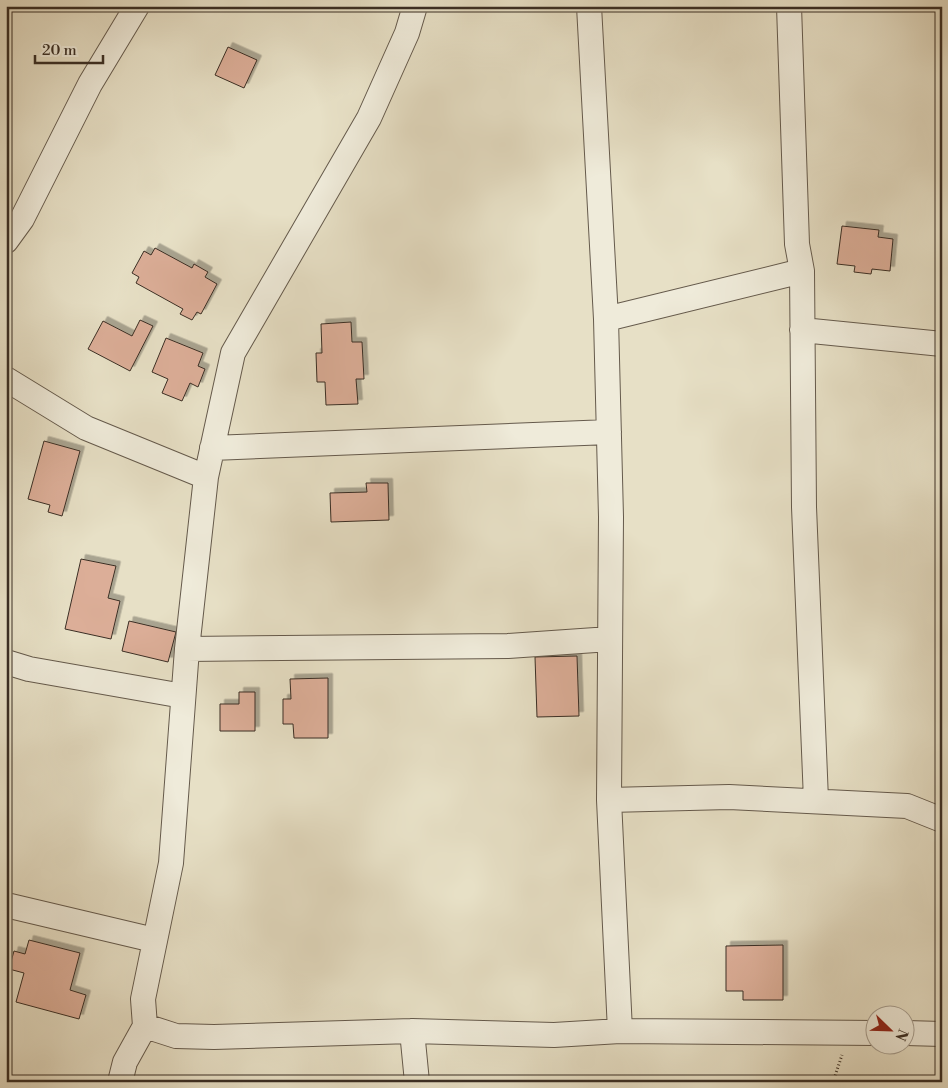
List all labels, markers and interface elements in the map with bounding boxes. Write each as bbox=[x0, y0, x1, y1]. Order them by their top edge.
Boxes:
scale bar bbox=[35, 32, 102, 64]
text: 20 m bbox=[42, 41, 77, 60]
north arrow bbox=[866, 1006, 916, 1056]
text: N bbox=[891, 1026, 911, 1043]

